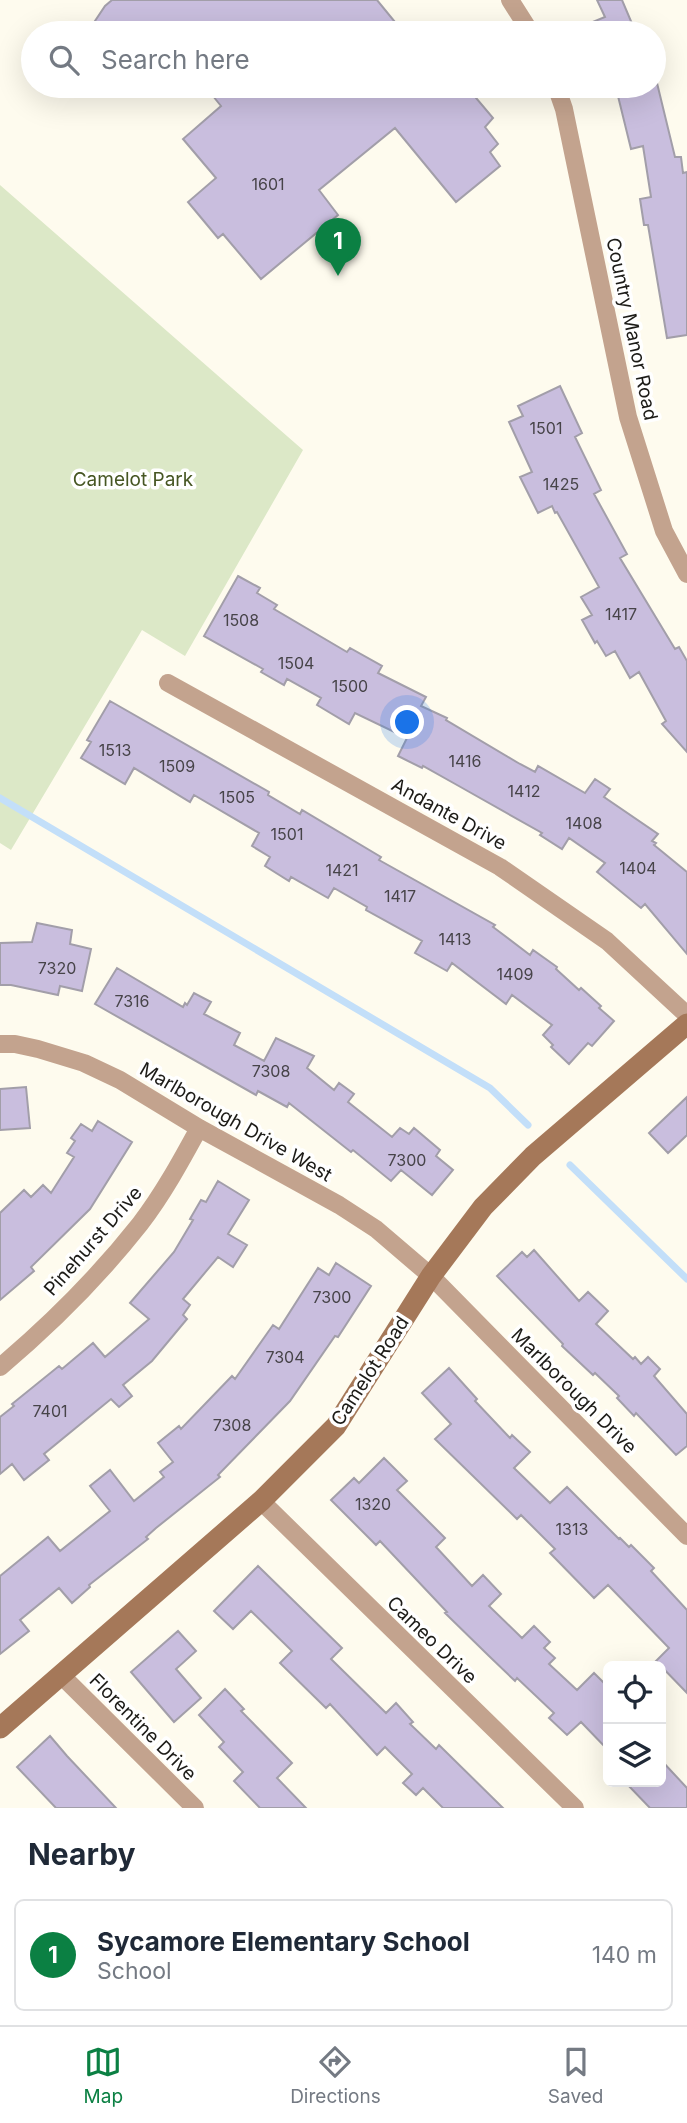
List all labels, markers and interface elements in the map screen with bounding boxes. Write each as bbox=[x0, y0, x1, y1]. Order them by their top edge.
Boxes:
search box bbox=[21, 21, 666, 98]
icon: search bbox=[45, 41, 83, 79]
text: Search here bbox=[101, 44, 250, 75]
house number: 1601 bbox=[251, 174, 285, 194]
pin: 1 bbox=[315, 218, 361, 276]
street label: Country Manor Road bbox=[601, 236, 663, 422]
house number: 1501 bbox=[530, 418, 562, 438]
park label: Camelot Park bbox=[73, 468, 194, 491]
house number: 1425 bbox=[543, 474, 579, 494]
house number: 1417 bbox=[605, 604, 637, 624]
house number: 1508 bbox=[223, 610, 259, 630]
house number: 1504 bbox=[278, 653, 314, 673]
house number: 1500 bbox=[332, 676, 368, 696]
your location bbox=[390, 705, 424, 739]
house number: 1513 bbox=[99, 740, 131, 760]
house number: 1416 bbox=[449, 751, 481, 771]
house number: 1509 bbox=[159, 756, 195, 776]
street label: Andante Drive bbox=[388, 773, 510, 855]
house number: 1412 bbox=[508, 781, 540, 801]
house number: 1505 bbox=[219, 787, 255, 807]
house number: 1408 bbox=[566, 813, 602, 833]
house number: 1501 bbox=[271, 824, 303, 844]
house number: 1404 bbox=[619, 858, 657, 878]
house number: 1421 bbox=[325, 860, 359, 880]
house number: 1417 bbox=[384, 886, 416, 906]
house number: 1413 bbox=[439, 929, 471, 949]
house number: 7320 bbox=[38, 958, 76, 978]
house number: 1409 bbox=[497, 964, 533, 984]
house number: 7316 bbox=[114, 991, 150, 1011]
street label: Marlborough Drive West bbox=[136, 1057, 336, 1187]
house number: 7308 bbox=[252, 1061, 290, 1081]
house number: 7300 bbox=[388, 1150, 426, 1170]
street label: Pinehurst Drive bbox=[39, 1182, 147, 1300]
house number: 7300 bbox=[313, 1287, 351, 1307]
street label: Camelot Road bbox=[326, 1312, 414, 1430]
street label: Marlborough Drive bbox=[507, 1324, 641, 1458]
house number: 7304 bbox=[265, 1347, 305, 1367]
house number: 7401 bbox=[32, 1401, 68, 1421]
house number: 7308 bbox=[213, 1415, 251, 1435]
house number: 1320 bbox=[355, 1494, 391, 1514]
house number: 1313 bbox=[556, 1519, 588, 1539]
street label: Cameo Drive bbox=[382, 1591, 482, 1689]
map controls bbox=[603, 1661, 666, 1787]
button: locate bbox=[603, 1661, 666, 1724]
street label: Florentine Drive bbox=[85, 1669, 201, 1785]
button: layers bbox=[603, 1724, 666, 1787]
text: Nearby bbox=[28, 1836, 136, 1872]
text: Sycamore Elementary School bbox=[97, 1926, 470, 1957]
text: 1 bbox=[48, 1941, 58, 1969]
text: 140 m bbox=[592, 1941, 657, 1969]
text: School bbox=[97, 1957, 172, 1985]
tab: Map bbox=[84, 2043, 123, 2108]
tab: Directions bbox=[290, 2043, 381, 2108]
tab: Saved bbox=[548, 2043, 603, 2108]

